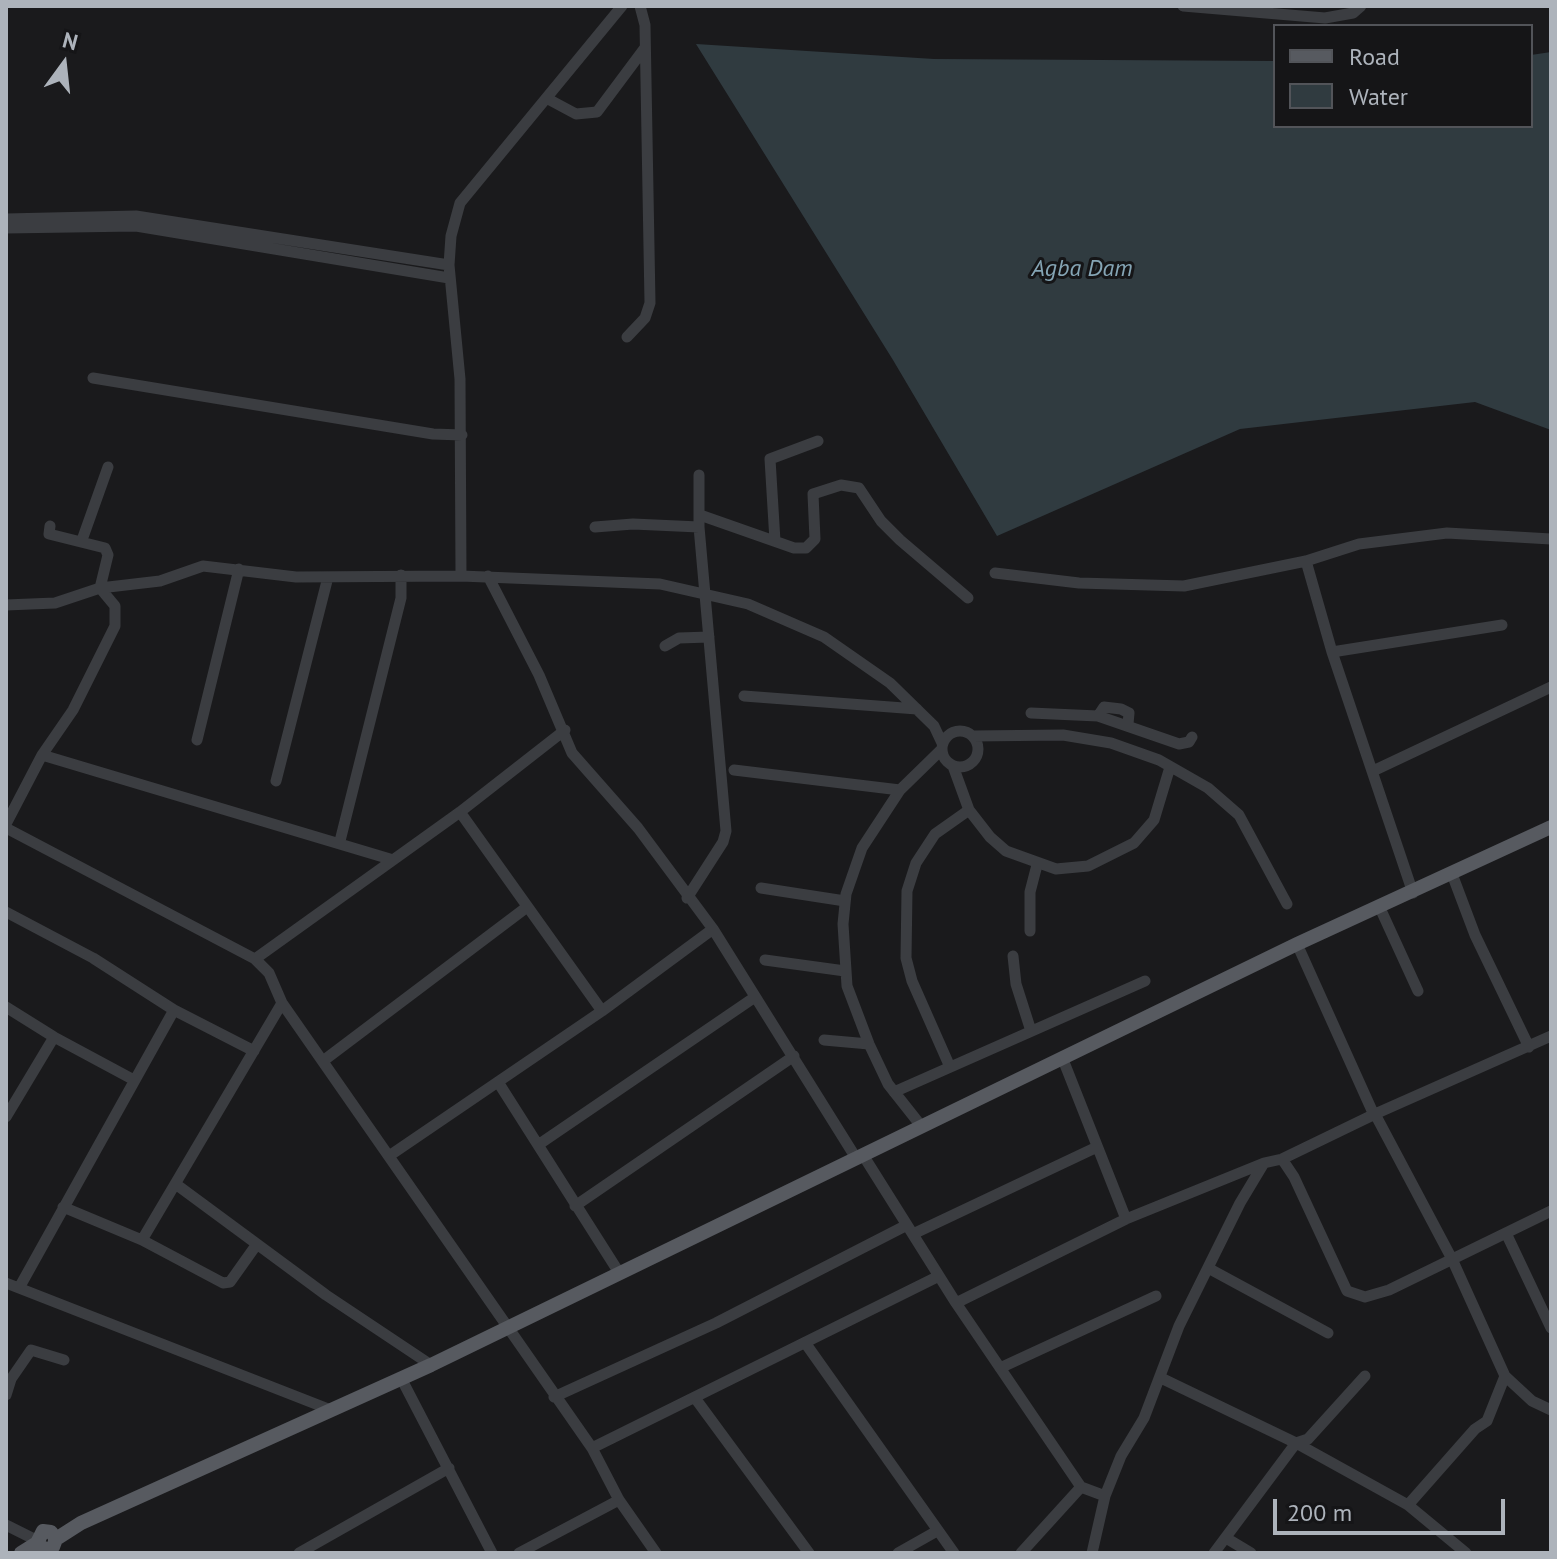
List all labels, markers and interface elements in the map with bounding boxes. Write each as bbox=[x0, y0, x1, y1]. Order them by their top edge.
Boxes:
north arrow bbox=[24, 24, 104, 104]
legend bbox=[1273, 24, 1533, 128]
text: N bbox=[60, 25, 81, 56]
text: Road bbox=[1349, 41, 1400, 72]
text: Water bbox=[1349, 81, 1408, 112]
water label: Agba Dam bbox=[1032, 255, 1132, 283]
scale bar bbox=[1277, 1483, 1509, 1533]
text: 200 m bbox=[1287, 1497, 1352, 1528]

